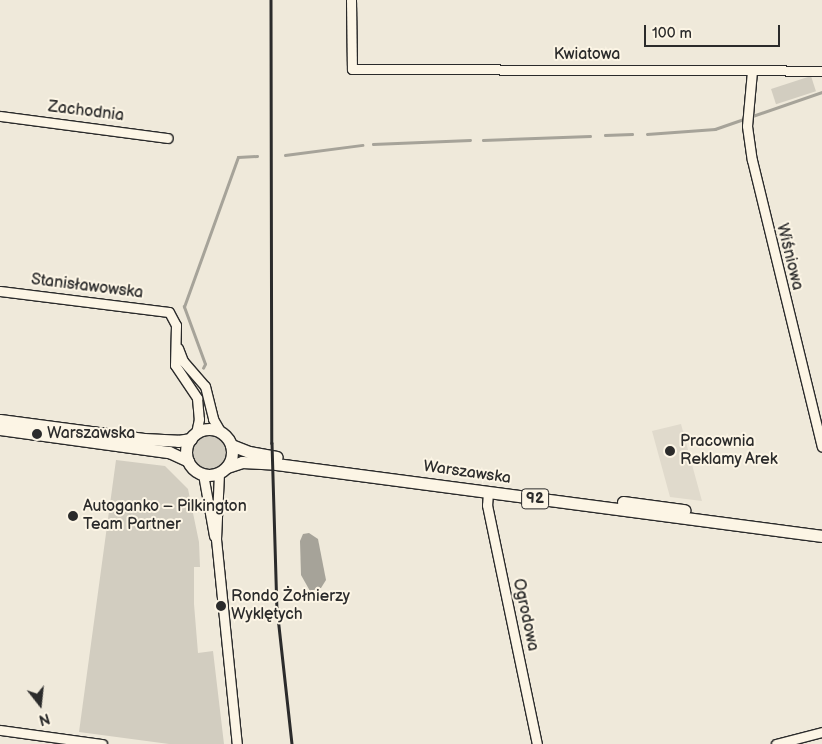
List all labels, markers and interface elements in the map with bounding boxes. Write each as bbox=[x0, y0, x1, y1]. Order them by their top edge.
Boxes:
scale bar bbox=[647, 15, 783, 47]
text: 100 m bbox=[652, 24, 692, 43]
street label: Kwiatowa bbox=[554, 45, 620, 65]
street label: Zachodnia bbox=[47, 98, 125, 126]
street label: Wiśniowa bbox=[771, 222, 807, 292]
street label: Stanisławowska bbox=[30, 271, 144, 303]
place label: Warszawska bbox=[47, 424, 135, 444]
marker: Warszawska bbox=[31, 428, 43, 440]
place label: Pracownia Reklamy Arek bbox=[680, 432, 779, 470]
marker: Pracownia Reklamy Arek bbox=[664, 445, 676, 457]
street label: Warszawska bbox=[422, 457, 512, 489]
road number: 92 bbox=[520, 486, 550, 512]
place label: Autoganko – Pilkington Team Partner bbox=[83, 497, 248, 535]
marker: Autoganko – Pilkington Team Partner bbox=[67, 510, 79, 522]
street label: Ogrodowa bbox=[508, 577, 542, 653]
place label: Rondo Żołnierzy Wyklętych bbox=[231, 587, 350, 625]
marker: Rondo Żołnierzy Wyklętych bbox=[215, 600, 227, 612]
north arrow bbox=[15, 679, 65, 729]
text: N bbox=[37, 709, 52, 729]

